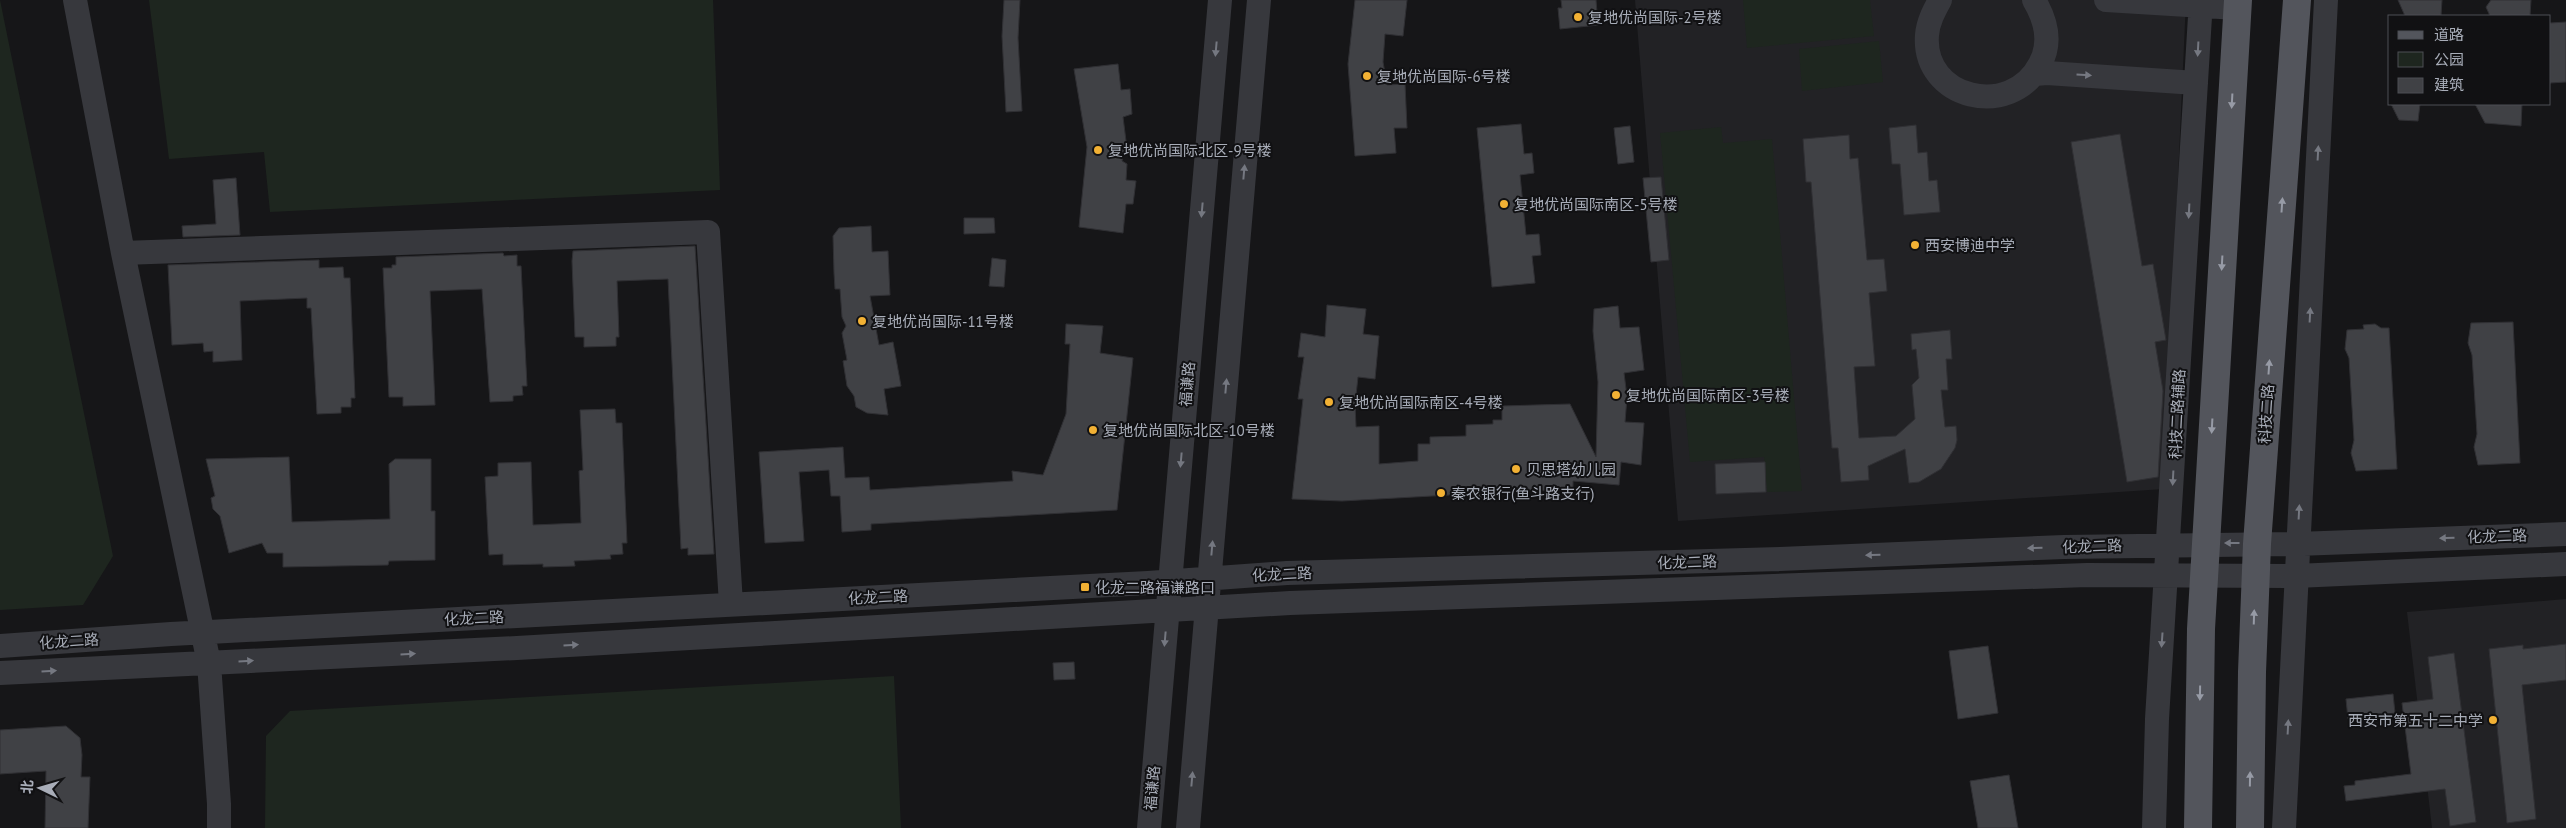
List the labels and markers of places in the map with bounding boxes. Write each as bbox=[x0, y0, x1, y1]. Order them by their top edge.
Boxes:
place label: 复地优尚国际-2号楼 bbox=[1588, 8, 1722, 27]
marker: 复地优尚国际-2号楼 bbox=[1572, 11, 1584, 23]
place label: 复地优尚国际-6号楼 bbox=[1377, 67, 1511, 86]
marker: 复地优尚国际-6号楼 bbox=[1361, 70, 1373, 82]
place label: 复地优尚国际北区-9号楼 bbox=[1108, 141, 1272, 160]
marker: 复地优尚国际北区-9号楼 bbox=[1092, 144, 1104, 156]
place label: 复地优尚国际南区-5号楼 bbox=[1514, 195, 1678, 214]
marker: 复地优尚国际南区-5号楼 bbox=[1498, 198, 1510, 210]
place label: 西安博迪中学 bbox=[1925, 236, 2015, 255]
marker: 西安博迪中学 bbox=[1909, 239, 1921, 251]
place label: 复地优尚国际-11号楼 bbox=[872, 312, 1014, 331]
marker: 复地优尚国际-11号楼 bbox=[856, 315, 868, 327]
place label: 复地优尚国际南区-3号楼 bbox=[1626, 386, 1790, 405]
marker: 复地优尚国际南区-3号楼 bbox=[1610, 389, 1622, 401]
place label: 复地优尚国际南区-4号楼 bbox=[1339, 393, 1503, 412]
marker: 复地优尚国际南区-4号楼 bbox=[1323, 396, 1335, 408]
place label: 复地优尚国际北区-10号楼 bbox=[1103, 421, 1275, 440]
marker: 复地优尚国际北区-10号楼 bbox=[1087, 424, 1099, 436]
place label: 贝思塔幼儿园 bbox=[1526, 460, 1616, 479]
marker: 贝思塔幼儿园 bbox=[1510, 463, 1522, 475]
place label: 秦农银行(鱼斗路支行) bbox=[1451, 484, 1594, 503]
marker: 秦农银行(鱼斗路支行) bbox=[1435, 487, 1447, 499]
place label: 化龙二路福谦路口 bbox=[1095, 578, 1215, 597]
marker: 化龙二路福谦路口 bbox=[1079, 581, 1091, 593]
place label: 西安市第五十二中学 bbox=[2348, 711, 2483, 730]
marker: 西安市第五十二中学 bbox=[2487, 714, 2499, 726]

